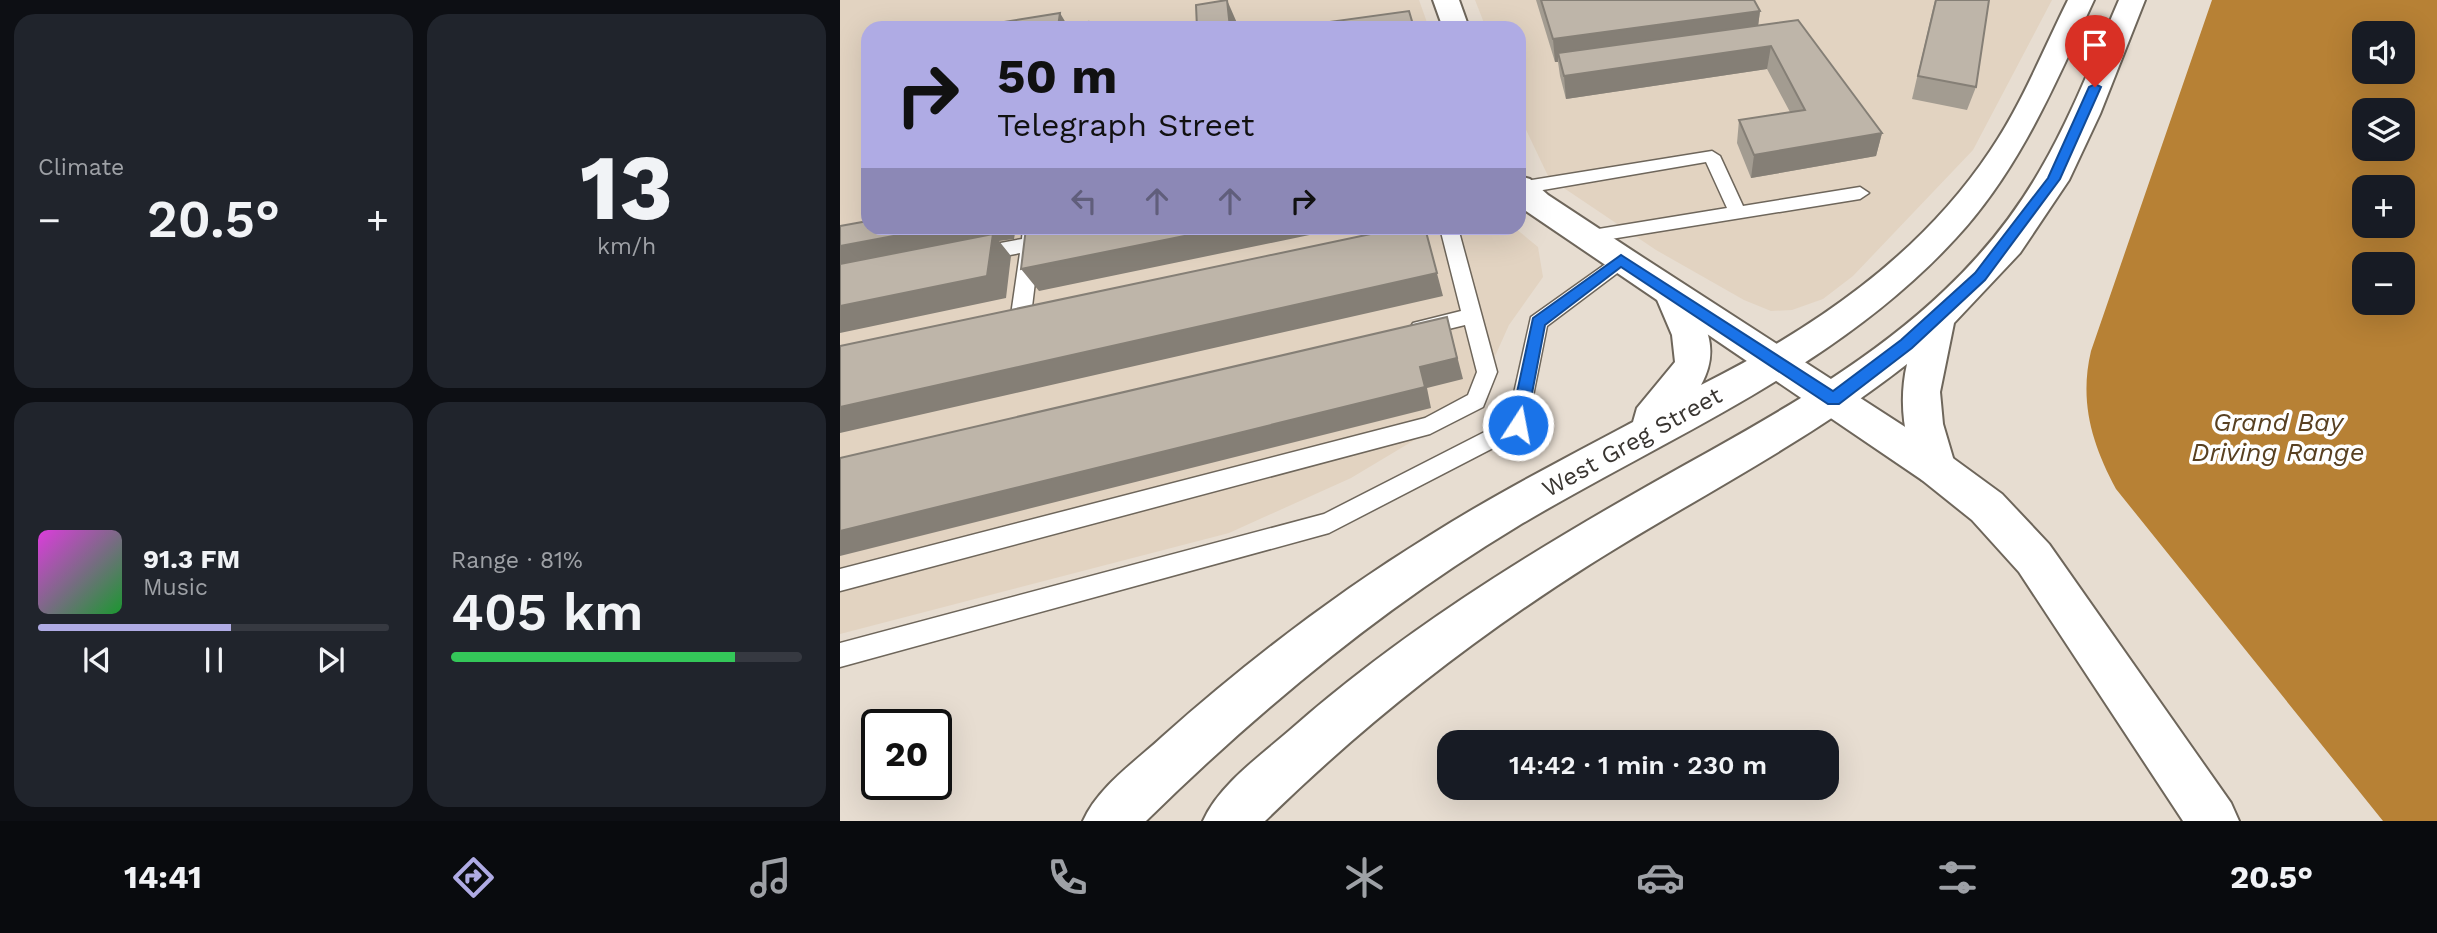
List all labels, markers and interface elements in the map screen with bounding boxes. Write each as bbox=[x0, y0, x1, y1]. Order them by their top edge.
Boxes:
pin bbox=[2065, 15, 2125, 87]
map controls bbox=[2352, 21, 2415, 315]
button: sound bbox=[2352, 21, 2415, 84]
icon: arrive bbox=[2076, 26, 2114, 64]
text: 50 m bbox=[997, 47, 1117, 105]
icon: right bbox=[882, 49, 973, 140]
button: layers bbox=[2352, 98, 2415, 161]
text: Telegraph Street bbox=[997, 106, 1254, 144]
text: 13 bbox=[580, 134, 673, 241]
text: Climate bbox=[38, 154, 124, 181]
button: + bbox=[2352, 175, 2415, 238]
icon: left bbox=[1065, 182, 1103, 220]
icon: ahead bbox=[1138, 182, 1176, 220]
icon: ahead bbox=[1211, 182, 1249, 220]
icon: right bbox=[1284, 182, 1322, 220]
text: 20.5° bbox=[147, 189, 280, 250]
text: − bbox=[38, 198, 61, 242]
text: + bbox=[366, 198, 389, 242]
text: km/h bbox=[597, 233, 656, 260]
button: − bbox=[2352, 252, 2415, 315]
street label: West Greg Street bbox=[1537, 381, 1727, 503]
position arrow bbox=[1481, 388, 1555, 462]
water label: Grand Bay Driving Range bbox=[2191, 407, 2365, 467]
text: 91.3 FM bbox=[143, 544, 240, 574]
text: Range · 81% bbox=[451, 547, 583, 574]
text: Music bbox=[143, 574, 208, 601]
text: 405 km bbox=[451, 582, 643, 643]
icon: previous bbox=[78, 641, 116, 679]
icon: pause bbox=[195, 641, 233, 679]
icon: next bbox=[312, 641, 350, 679]
speed limit sign: 20 bbox=[861, 709, 952, 800]
text: 14:42 · 1 min · 230 m bbox=[1509, 750, 1767, 780]
icon: directions bbox=[449, 853, 498, 902]
icon: music bbox=[746, 853, 795, 902]
icon: phone bbox=[1043, 853, 1092, 902]
icon: climate bbox=[1340, 853, 1389, 902]
icon: car bbox=[1636, 853, 1685, 902]
icon: filters bbox=[1933, 853, 1982, 902]
text: 14:41 bbox=[124, 858, 202, 896]
text: 20.5° bbox=[2230, 858, 2313, 896]

